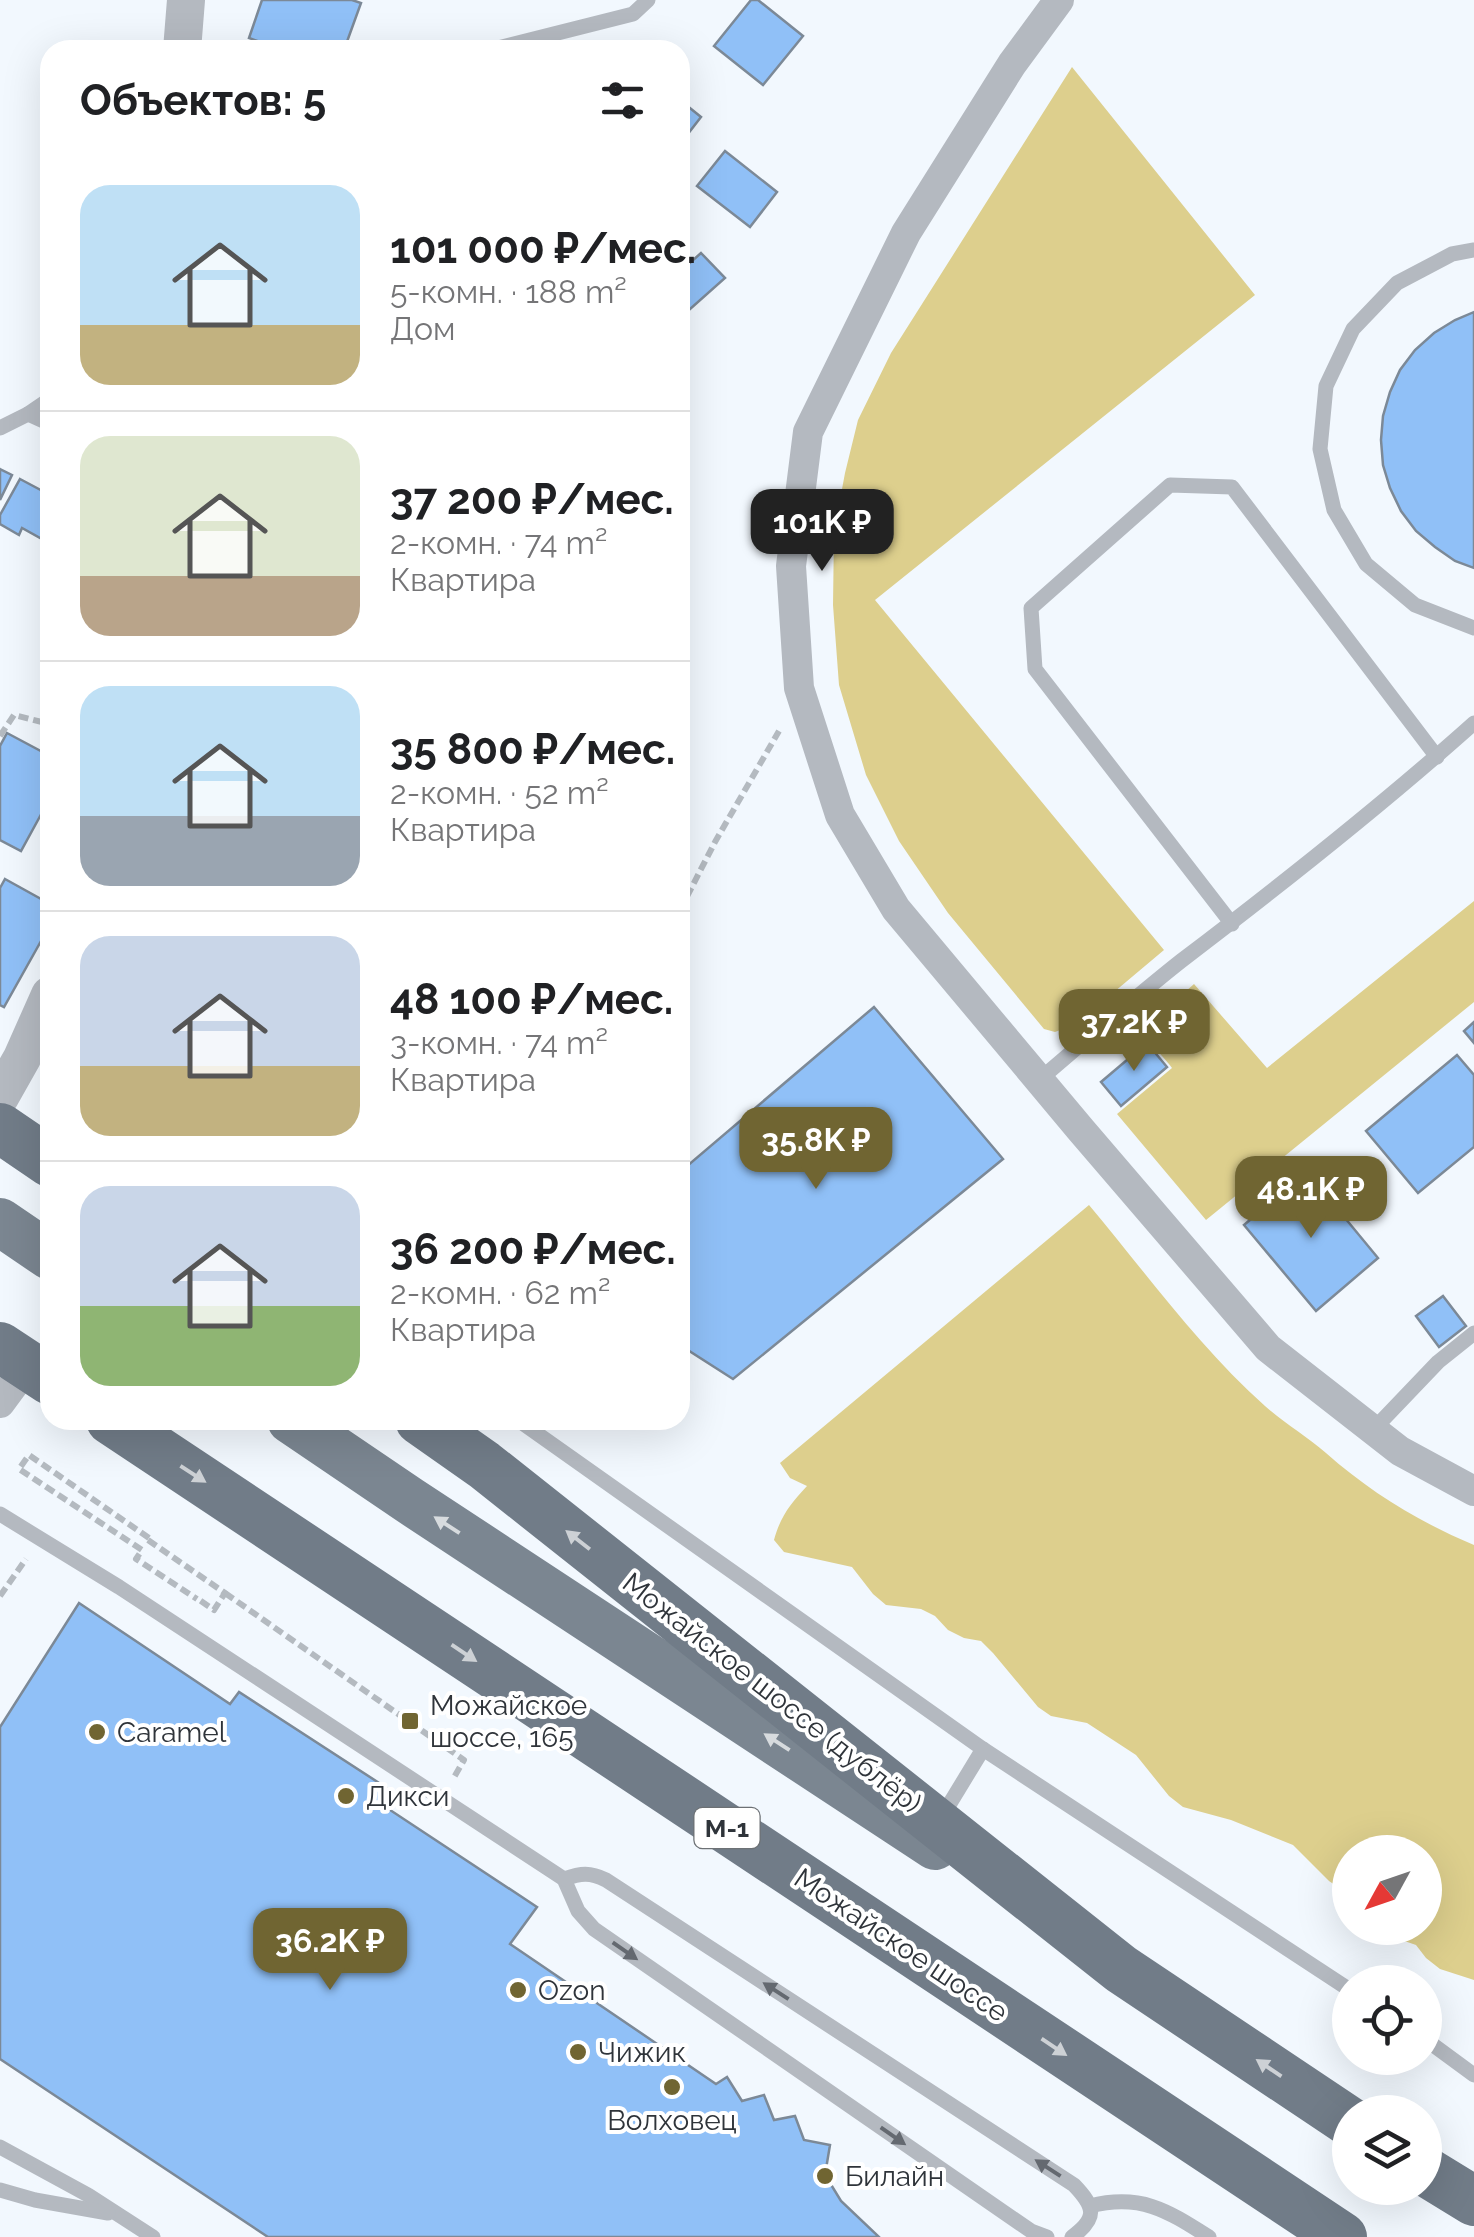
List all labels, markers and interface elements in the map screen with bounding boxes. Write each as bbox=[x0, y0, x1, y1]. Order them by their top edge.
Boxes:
icon: filters bbox=[595, 73, 650, 128]
text: Объектов: 5 bbox=[80, 76, 326, 125]
text: 101 000 ₽/мес. bbox=[390, 224, 696, 273]
icon: home bbox=[160, 225, 280, 345]
text: 5-комн. · 188 m² bbox=[390, 273, 627, 310]
text: Дом bbox=[390, 310, 455, 347]
text: 37 200 ₽/мес. bbox=[390, 475, 674, 524]
icon: home bbox=[160, 476, 280, 596]
pin: 101K ₽ bbox=[741, 489, 903, 574]
text: 101K ₽ bbox=[773, 503, 871, 540]
text: 2-комн. · 74 m² bbox=[390, 524, 607, 561]
text: Квартира bbox=[390, 561, 536, 598]
text: 35 800 ₽/мес. bbox=[390, 725, 675, 774]
icon: home bbox=[160, 726, 280, 846]
text: 2-комн. · 52 m² bbox=[390, 774, 609, 811]
text: Квартира bbox=[390, 811, 536, 848]
text: 48 100 ₽/мес. bbox=[390, 975, 673, 1024]
icon: home bbox=[160, 976, 280, 1096]
pin: 37.2K ₽ bbox=[1042, 989, 1226, 1074]
text: 37.2K ₽ bbox=[1081, 1003, 1187, 1040]
text: 3-комн. · 74 m² bbox=[390, 1024, 608, 1061]
text: Квартира bbox=[390, 1061, 536, 1098]
pin: 35.8K ₽ bbox=[724, 1107, 908, 1192]
text: 35.8K ₽ bbox=[761, 1121, 871, 1158]
pin: 48.1K ₽ bbox=[1219, 1156, 1403, 1241]
text: 48.1K ₽ bbox=[1257, 1170, 1365, 1207]
text: 36 200 ₽/мес. bbox=[390, 1225, 676, 1274]
icon: home bbox=[160, 1226, 280, 1346]
text: 2-комн. · 62 m² bbox=[390, 1274, 610, 1311]
text: Квартира bbox=[390, 1311, 536, 1348]
one-way arrow bbox=[179, 1464, 206, 1482]
one-way arrow bbox=[433, 1517, 461, 1535]
one-way arrow bbox=[565, 1530, 591, 1551]
street label: Можайское шоссе (дублёр) bbox=[616, 1566, 928, 1820]
one-way arrow bbox=[451, 1643, 478, 1661]
place label: Можайское шоссе, 165 bbox=[430, 1689, 587, 1754]
marker: Можайское шоссе, 165 bbox=[399, 1710, 421, 1732]
place label: Caramel bbox=[117, 1716, 227, 1749]
marker: Caramel bbox=[86, 1721, 108, 1743]
one-way arrow bbox=[763, 1734, 790, 1752]
place label: Дикси bbox=[366, 1780, 449, 1813]
marker: Дикси bbox=[335, 1785, 357, 1807]
road number: М-1 bbox=[694, 1808, 760, 1848]
north arrow bbox=[1332, 1835, 1442, 1945]
map controls bbox=[1332, 1835, 1442, 2205]
street label: Можайское шоссе bbox=[788, 1861, 1014, 2029]
pin: 36.2K ₽ bbox=[238, 1908, 422, 1993]
text: 36.2K ₽ bbox=[275, 1922, 385, 1959]
one-way arrow bbox=[612, 1941, 639, 1960]
button: locate bbox=[1332, 1965, 1442, 2075]
place label: Ozon bbox=[538, 1974, 605, 2007]
marker: Ozon bbox=[507, 1979, 529, 2001]
one-way arrow bbox=[762, 1982, 789, 2000]
place label: Чижик bbox=[598, 2036, 686, 2069]
one-way arrow bbox=[1041, 2037, 1068, 2056]
marker: Чижик bbox=[567, 2041, 589, 2063]
one-way arrow bbox=[1255, 2059, 1282, 2078]
marker: Волховец bbox=[661, 2076, 683, 2098]
button: layers bbox=[1332, 2095, 1442, 2205]
place label: Волховец bbox=[607, 2104, 737, 2137]
one-way arrow bbox=[879, 2126, 906, 2145]
one-way arrow bbox=[1034, 2159, 1062, 2177]
place label: Билайн bbox=[845, 2160, 944, 2193]
marker: Билайн bbox=[814, 2165, 836, 2187]

